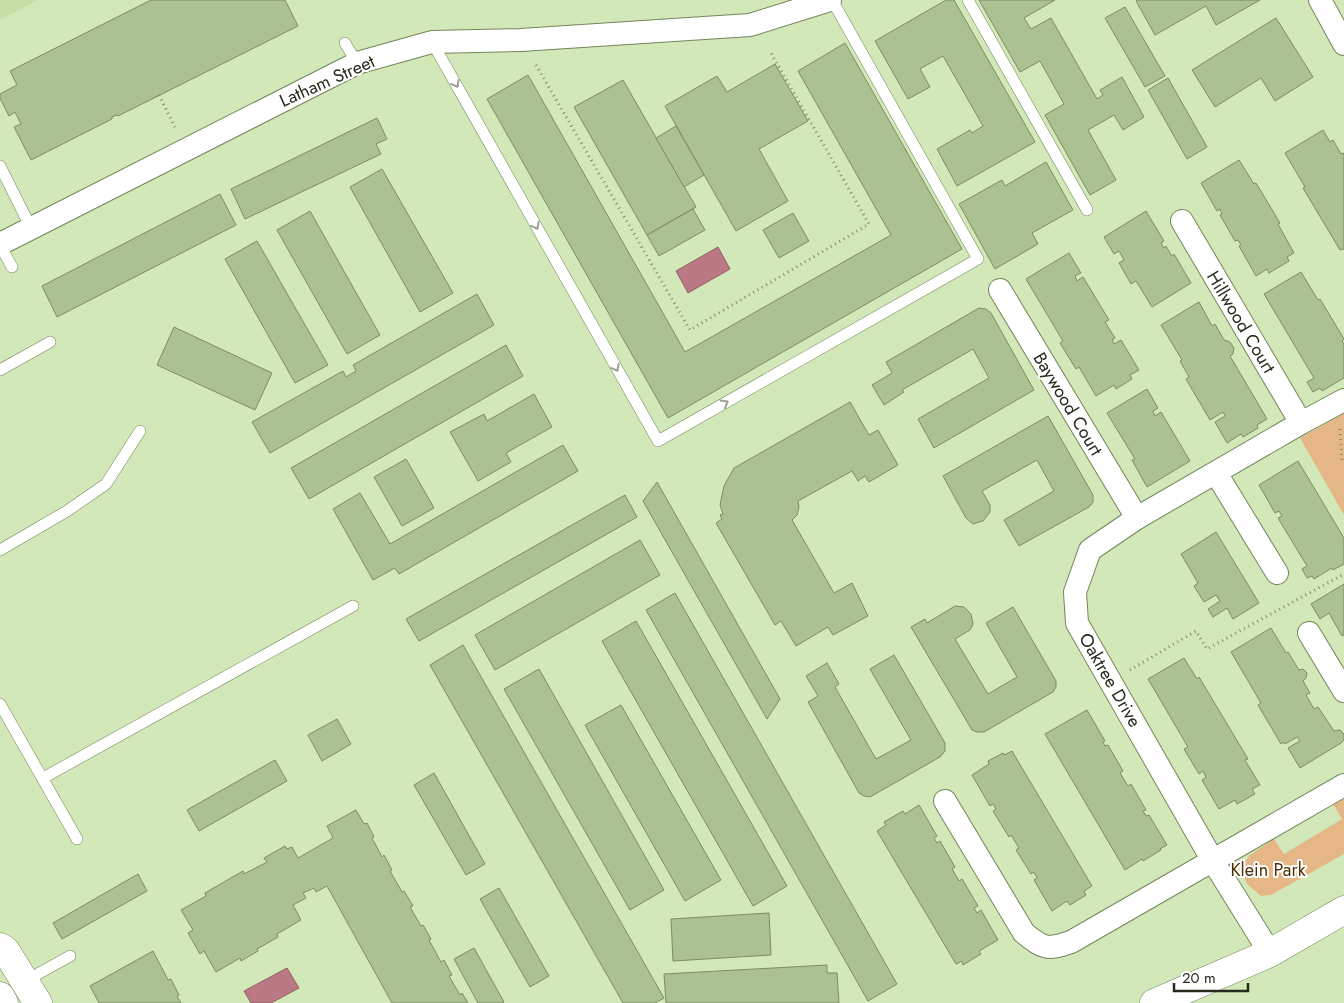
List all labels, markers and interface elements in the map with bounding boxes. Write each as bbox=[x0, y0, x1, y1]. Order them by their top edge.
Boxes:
street label: Latham Street bbox=[275, 48, 379, 114]
one-way arrow bbox=[450, 79, 460, 88]
one-way arrow bbox=[530, 221, 540, 230]
street label: Hillwood Court bbox=[1200, 266, 1282, 379]
street label: Baywood Court bbox=[1027, 347, 1109, 461]
one-way arrow bbox=[610, 362, 620, 371]
one-way arrow bbox=[720, 399, 729, 409]
street label: Oaktree Drive bbox=[1072, 628, 1148, 732]
park label: Klein Park bbox=[1230, 857, 1306, 883]
scale bar bbox=[1174, 960, 1248, 992]
text: 20 m bbox=[1182, 967, 1216, 989]

